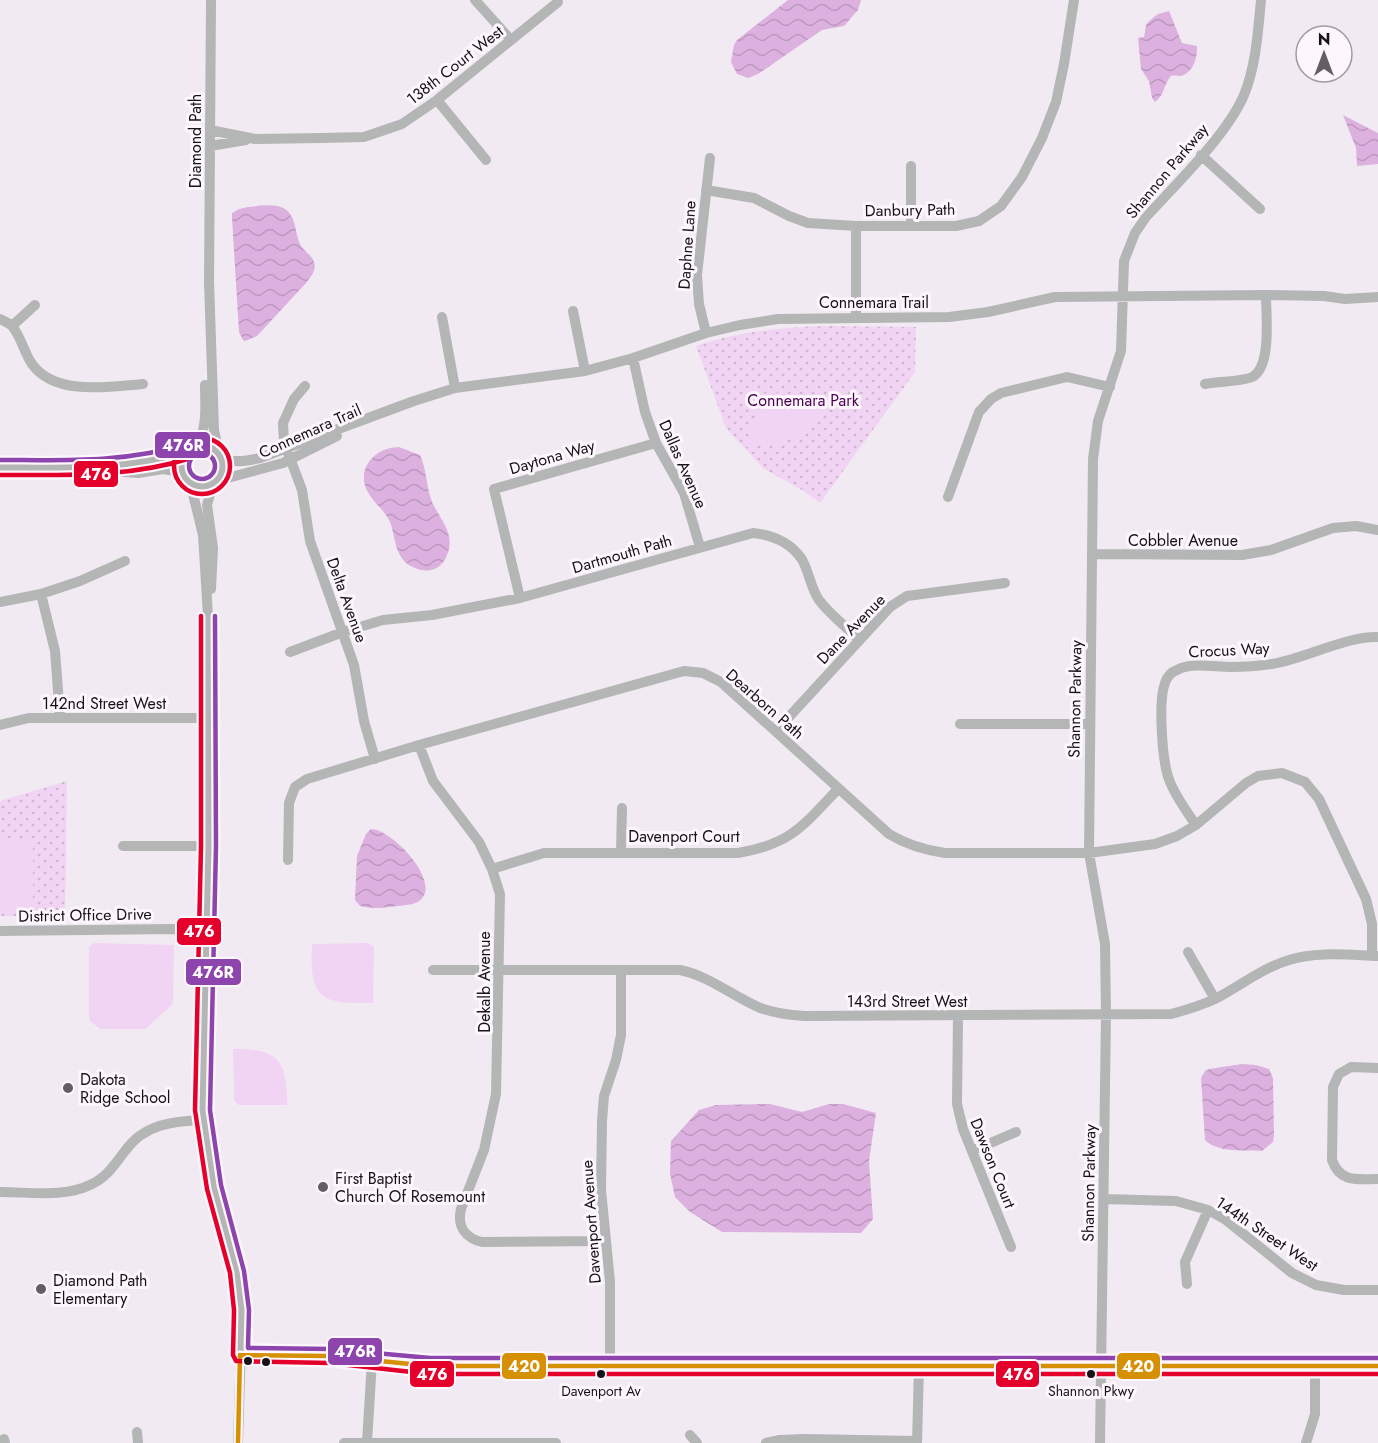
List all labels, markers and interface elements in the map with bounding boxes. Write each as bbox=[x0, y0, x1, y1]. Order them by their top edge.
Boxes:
street label: 138th Court West bbox=[402, 20, 508, 110]
north arrow bbox=[1294, 24, 1354, 84]
text: N bbox=[1318, 28, 1330, 51]
street label: Diamond Path bbox=[184, 94, 207, 188]
street label: Shannon Parkway bbox=[1120, 118, 1214, 224]
street label: Danbury Path bbox=[865, 198, 955, 222]
street label: Daphne Lane bbox=[672, 200, 702, 290]
street label: Connemara Trail bbox=[819, 291, 929, 314]
park label: Connemara Park bbox=[747, 389, 860, 412]
street label: Connemara Trail bbox=[255, 398, 365, 464]
street label: Dallas Avenue bbox=[653, 416, 713, 512]
line badge: 476R bbox=[154, 431, 211, 459]
text: 476R bbox=[162, 434, 205, 457]
street label: Daytona Way bbox=[507, 434, 598, 480]
line badge: 476 bbox=[73, 460, 119, 488]
text: 476 bbox=[80, 463, 112, 486]
street label: Dartmouth Path bbox=[569, 529, 675, 579]
street label: Cobbler Avenue bbox=[1128, 529, 1238, 552]
street label: Delta Avenue bbox=[321, 554, 373, 646]
street label: Dane Avenue bbox=[812, 589, 890, 669]
street label: Crocus Way bbox=[1188, 636, 1271, 664]
street label: Shannon Parkway bbox=[1062, 639, 1088, 758]
street label: Dearborn Path bbox=[721, 663, 809, 745]
street label: 142nd Street West bbox=[42, 692, 166, 715]
street label: Davenport Court bbox=[628, 825, 740, 848]
street label: District Office Drive bbox=[18, 902, 152, 928]
line badge: 476 bbox=[176, 917, 222, 946]
text: 476 bbox=[183, 920, 215, 943]
street label: Dekalb Avenue bbox=[473, 931, 496, 1033]
line badge: 476R bbox=[185, 958, 242, 986]
text: 476R bbox=[192, 961, 235, 984]
street label: 143rd Street West bbox=[847, 990, 968, 1013]
place label: Dakota Ridge School bbox=[80, 1068, 170, 1109]
marker: Dakota Ridge School bbox=[61, 1081, 75, 1095]
street label: Dawson Court bbox=[965, 1115, 1022, 1212]
street label: Shannon Parkway bbox=[1076, 1123, 1102, 1242]
street label: Davenport Avenue bbox=[575, 1159, 607, 1285]
place label: First Baptist Church Of Rosemount bbox=[335, 1167, 485, 1208]
marker: First Baptist Church Of Rosemount bbox=[316, 1180, 330, 1194]
street label: 144th Street West bbox=[1211, 1191, 1323, 1277]
place label: Diamond Path Elementary bbox=[53, 1269, 148, 1310]
marker: Diamond Path Elementary bbox=[34, 1282, 48, 1296]
line badge: 476R bbox=[327, 1337, 383, 1366]
text: 476R bbox=[334, 1340, 377, 1363]
line badge: 420 bbox=[501, 1352, 547, 1380]
line badge: 420 bbox=[1116, 1352, 1161, 1380]
unlabelled marker bbox=[242, 1355, 254, 1367]
text: 420 bbox=[508, 1355, 540, 1378]
text: 420 bbox=[1122, 1355, 1154, 1378]
unlabelled marker bbox=[260, 1356, 272, 1368]
line badge: 476 bbox=[409, 1360, 455, 1388]
line badge: 476 bbox=[995, 1360, 1040, 1388]
text: 476 bbox=[416, 1363, 448, 1386]
text: 476 bbox=[1002, 1363, 1034, 1386]
marker: Davenport Av bbox=[595, 1368, 607, 1380]
marker: Shannon Pkwy bbox=[1085, 1368, 1097, 1380]
place label: Davenport Av bbox=[561, 1381, 642, 1401]
place label: Shannon Pkwy bbox=[1048, 1381, 1135, 1401]

